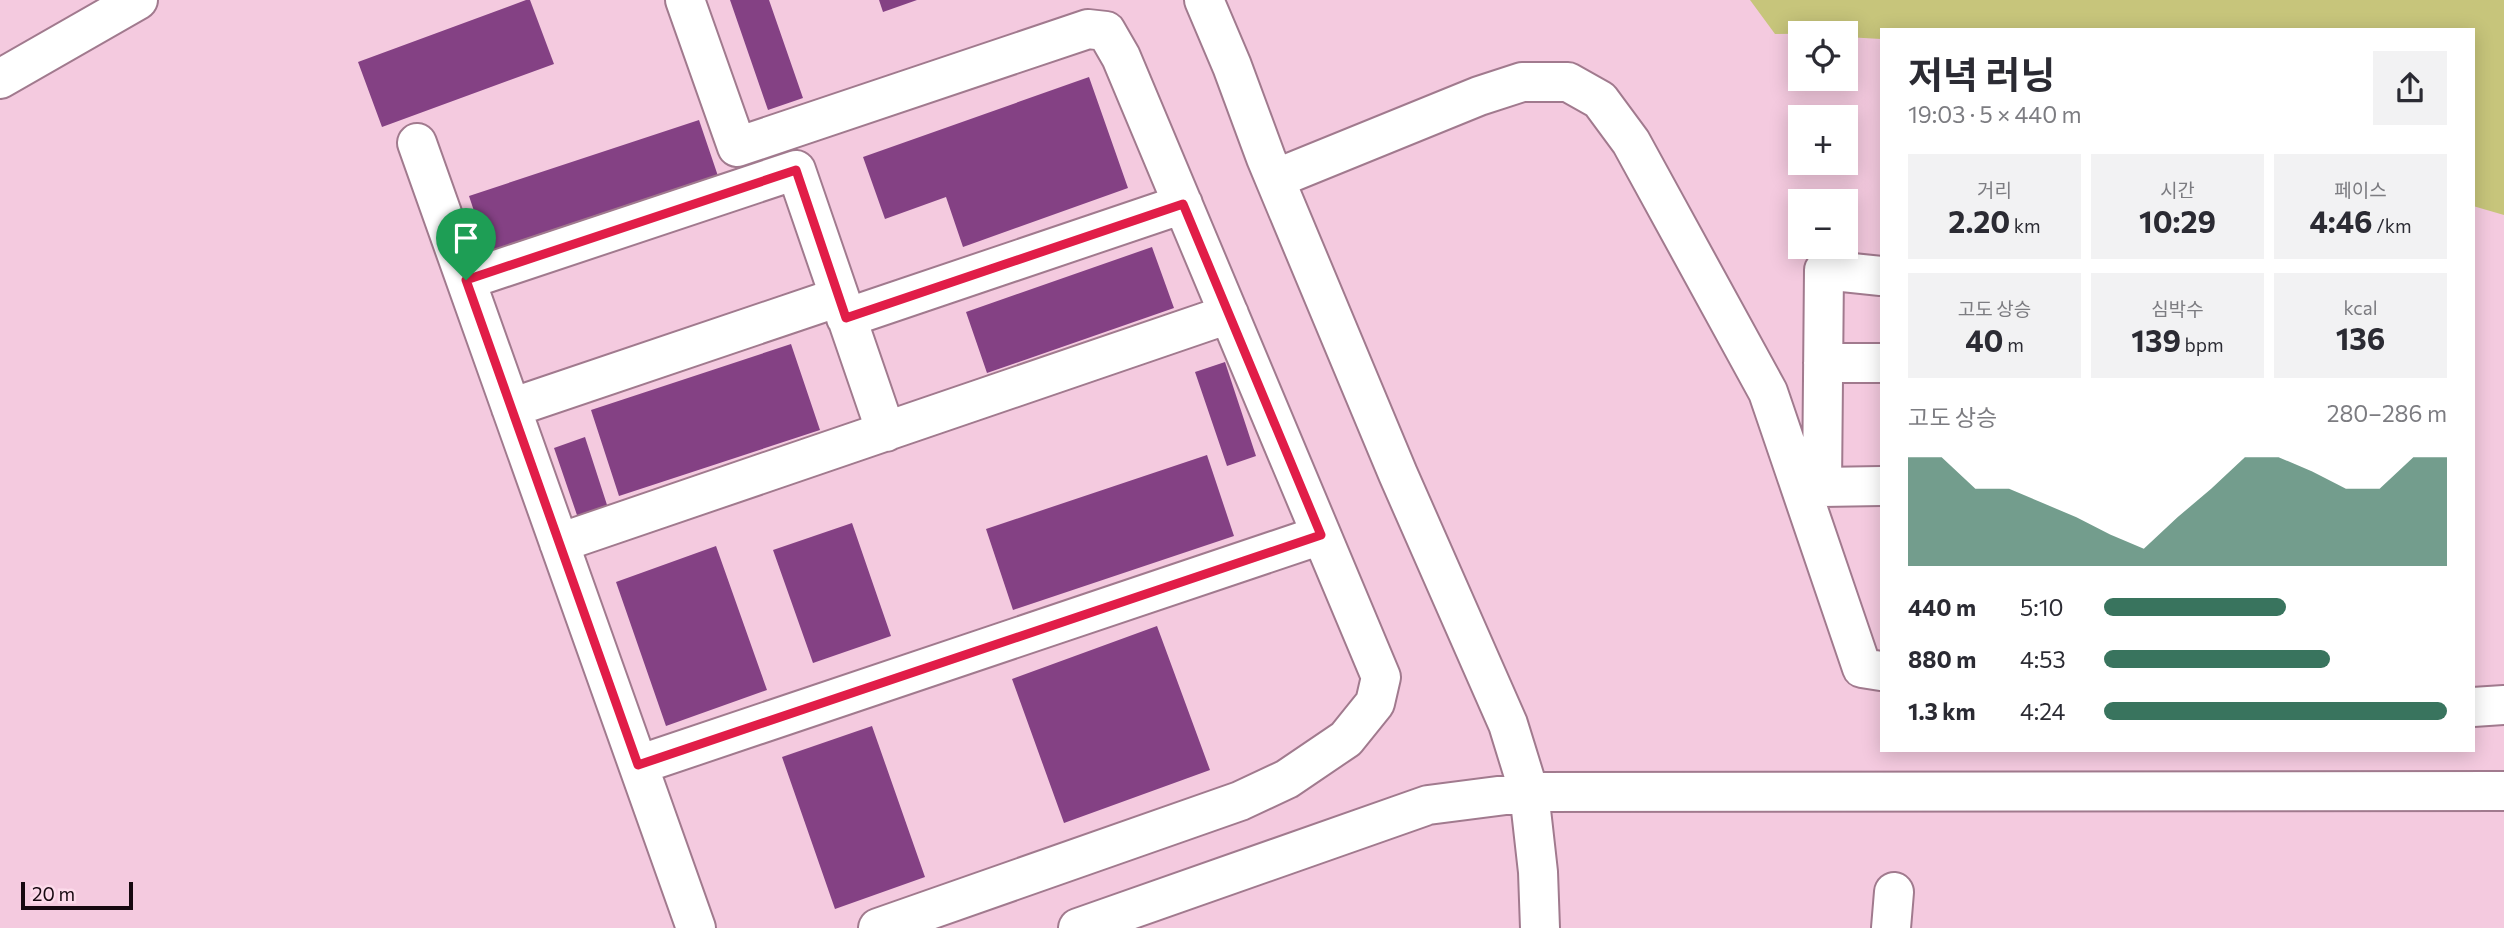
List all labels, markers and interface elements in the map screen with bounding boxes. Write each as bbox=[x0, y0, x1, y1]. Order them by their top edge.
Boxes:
map controls bbox=[1788, 21, 1858, 259]
button: locate bbox=[1788, 21, 1858, 91]
text: 저녁 러닝 bbox=[1908, 50, 2055, 97]
button: share bbox=[2373, 51, 2447, 125]
text: 19:03 · 5 × 440 m bbox=[1908, 100, 2082, 128]
button: + bbox=[1788, 105, 1858, 175]
text: 거리 bbox=[1977, 178, 2012, 201]
text: 시간 bbox=[2160, 178, 2195, 201]
text: 페이스 bbox=[2334, 178, 2387, 201]
button: − bbox=[1788, 189, 1858, 259]
text: 2.20 bbox=[1948, 202, 2010, 239]
text: 10:29 bbox=[2139, 202, 2216, 239]
text: 4:46 bbox=[2309, 202, 2373, 239]
pin bbox=[436, 208, 496, 280]
text: km bbox=[2010, 214, 2041, 237]
text: /km bbox=[2373, 214, 2412, 237]
icon: arrive bbox=[447, 219, 485, 257]
text: kcal bbox=[2343, 296, 2378, 319]
text: 고도 상승 bbox=[1958, 297, 2031, 320]
text: 심박수 bbox=[2151, 297, 2204, 320]
text: 136 bbox=[2336, 319, 2385, 356]
text: 40 bbox=[1965, 321, 2004, 358]
text: 139 bbox=[2131, 321, 2181, 358]
text: m bbox=[2004, 333, 2024, 356]
text: bpm bbox=[2181, 333, 2224, 356]
text: 280–286 m bbox=[2327, 399, 2447, 427]
text: 고도 상승 bbox=[1908, 403, 1997, 431]
text: 440 m bbox=[1908, 593, 1976, 621]
text: 5:10 bbox=[2020, 593, 2063, 621]
text: 880 m bbox=[1908, 645, 1976, 673]
text: 4:53 bbox=[2020, 645, 2066, 673]
text: 1.3 km bbox=[1908, 697, 1976, 725]
text: 4:24 bbox=[2020, 697, 2065, 725]
scale bar bbox=[21, 879, 133, 911]
text: 20 m bbox=[32, 882, 75, 905]

